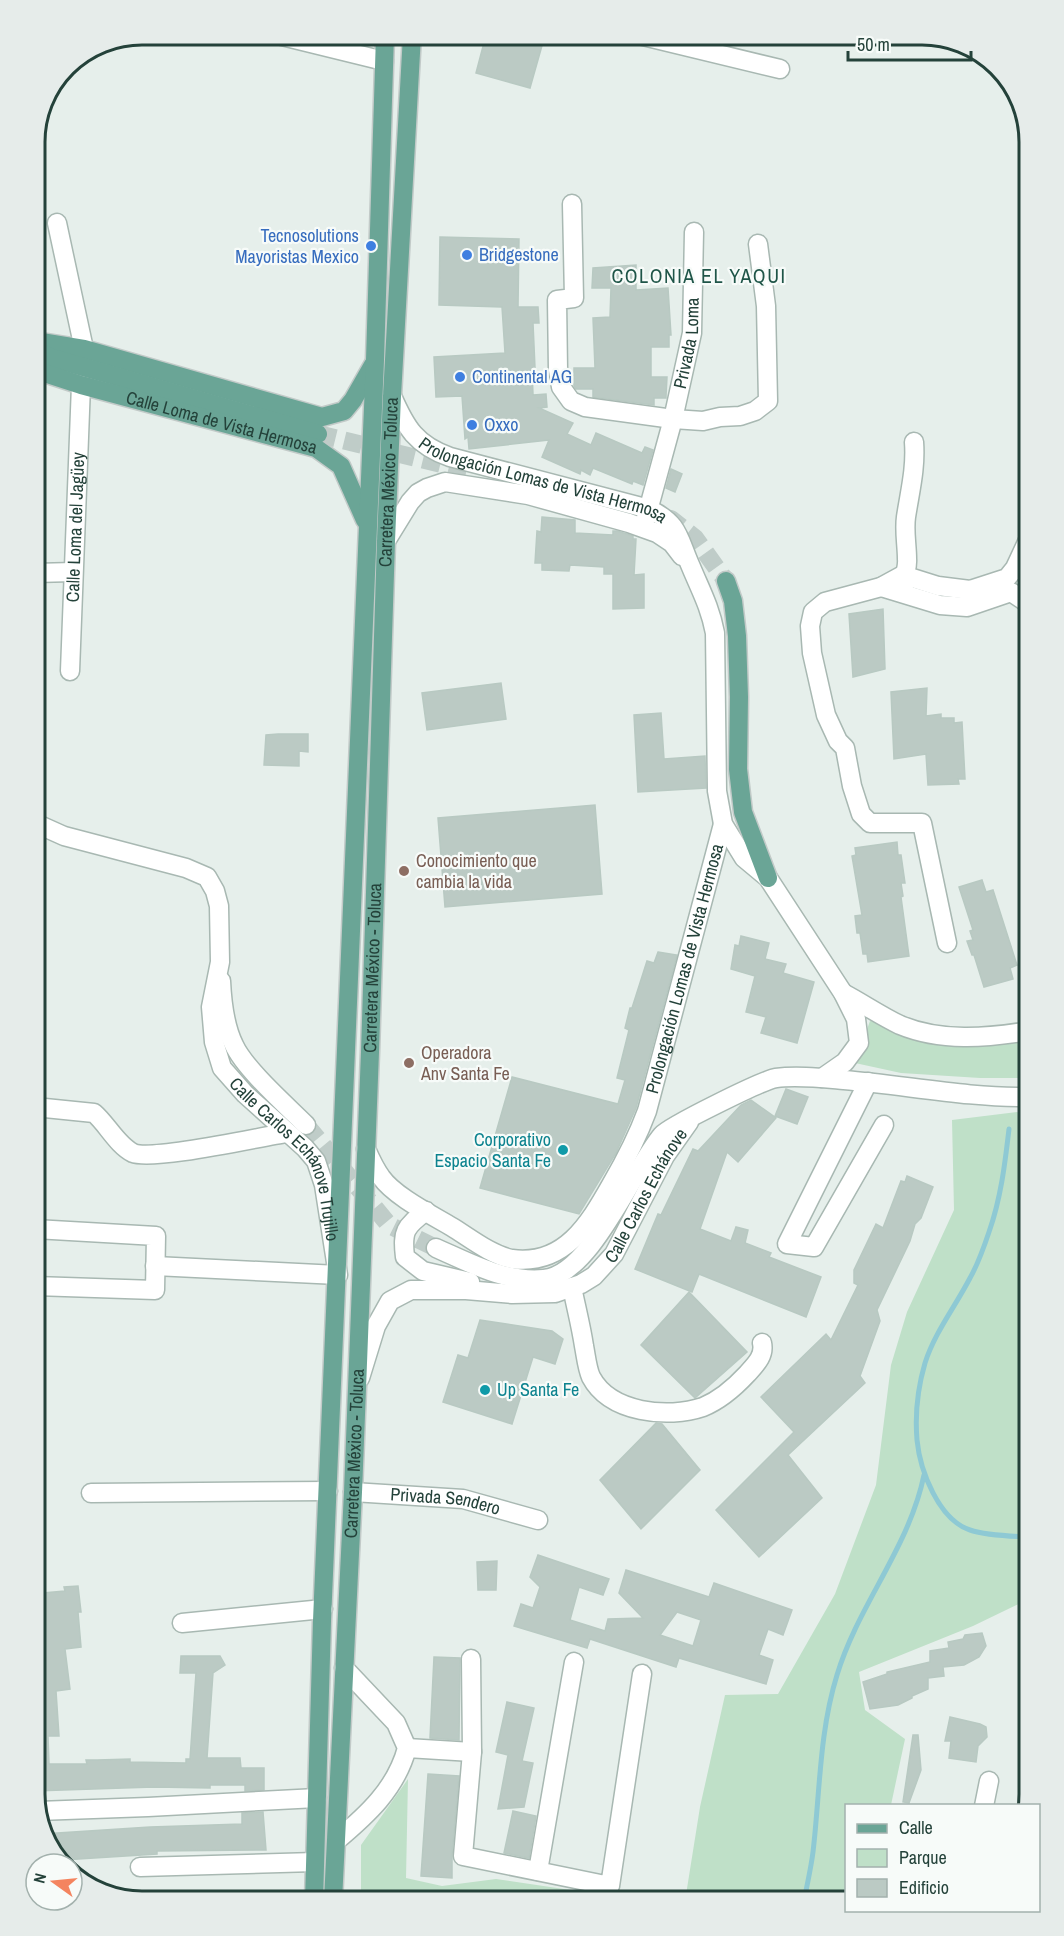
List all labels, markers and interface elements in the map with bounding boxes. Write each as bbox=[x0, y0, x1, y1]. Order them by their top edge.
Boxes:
scale bar bbox=[848, 24, 971, 62]
text: 50 m bbox=[857, 32, 890, 57]
place label: Tecnosolutions Mayoristas Mexico bbox=[235, 223, 359, 269]
marker: Tecnosolutions Mayoristas Mexico bbox=[364, 239, 378, 253]
place label: Bridgestone bbox=[479, 242, 559, 267]
marker: Bridgestone bbox=[460, 248, 474, 262]
district label: COLONIA EL YAQUI bbox=[611, 262, 787, 289]
street label: Privada Loma bbox=[667, 297, 705, 391]
place label: Continental AG bbox=[472, 364, 572, 389]
marker: Continental AG bbox=[453, 370, 467, 384]
street label: Calle Loma de Vista Hermosa bbox=[123, 385, 320, 460]
street label: Carretera México - Toluca bbox=[372, 397, 404, 567]
place label: Oxxo bbox=[484, 412, 518, 437]
marker: Oxxo bbox=[465, 418, 479, 432]
street label: Prolongación Lomas de Vista Hermosa bbox=[414, 431, 673, 529]
street label: Calle Loma del Jagüey bbox=[60, 451, 90, 603]
street label: Prolongación Lomas de Vista Hermosa bbox=[639, 841, 729, 1096]
place label: Conocimiento que cambia la vida bbox=[416, 848, 537, 894]
marker: Conocimiento que cambia la vida bbox=[397, 864, 411, 878]
street label: Carretera México - Toluca bbox=[357, 883, 387, 1053]
place label: Operadora Anv Santa Fe bbox=[420, 1040, 510, 1086]
marker: Operadora Anv Santa Fe bbox=[402, 1056, 416, 1070]
street label: Calle Carlos Echánove Trujillo bbox=[224, 1072, 346, 1243]
street label: Calle Carlos Echánove bbox=[599, 1123, 693, 1268]
place label: Corporativo Espacio Santa Fe bbox=[434, 1127, 551, 1173]
marker: Corporativo Espacio Santa Fe bbox=[556, 1143, 570, 1157]
street label: Carretera México - Toluca bbox=[338, 1368, 370, 1539]
place label: Up Santa Fe bbox=[497, 1377, 579, 1402]
marker: Up Santa Fe bbox=[478, 1383, 492, 1397]
street label: Privada Sendero bbox=[390, 1481, 503, 1521]
legend bbox=[845, 1804, 1040, 1912]
text: Calle bbox=[899, 1815, 933, 1840]
text: Parque bbox=[899, 1845, 947, 1870]
north arrow bbox=[24, 1852, 84, 1912]
text: N bbox=[28, 1871, 51, 1886]
text: Edificio bbox=[899, 1875, 949, 1900]

